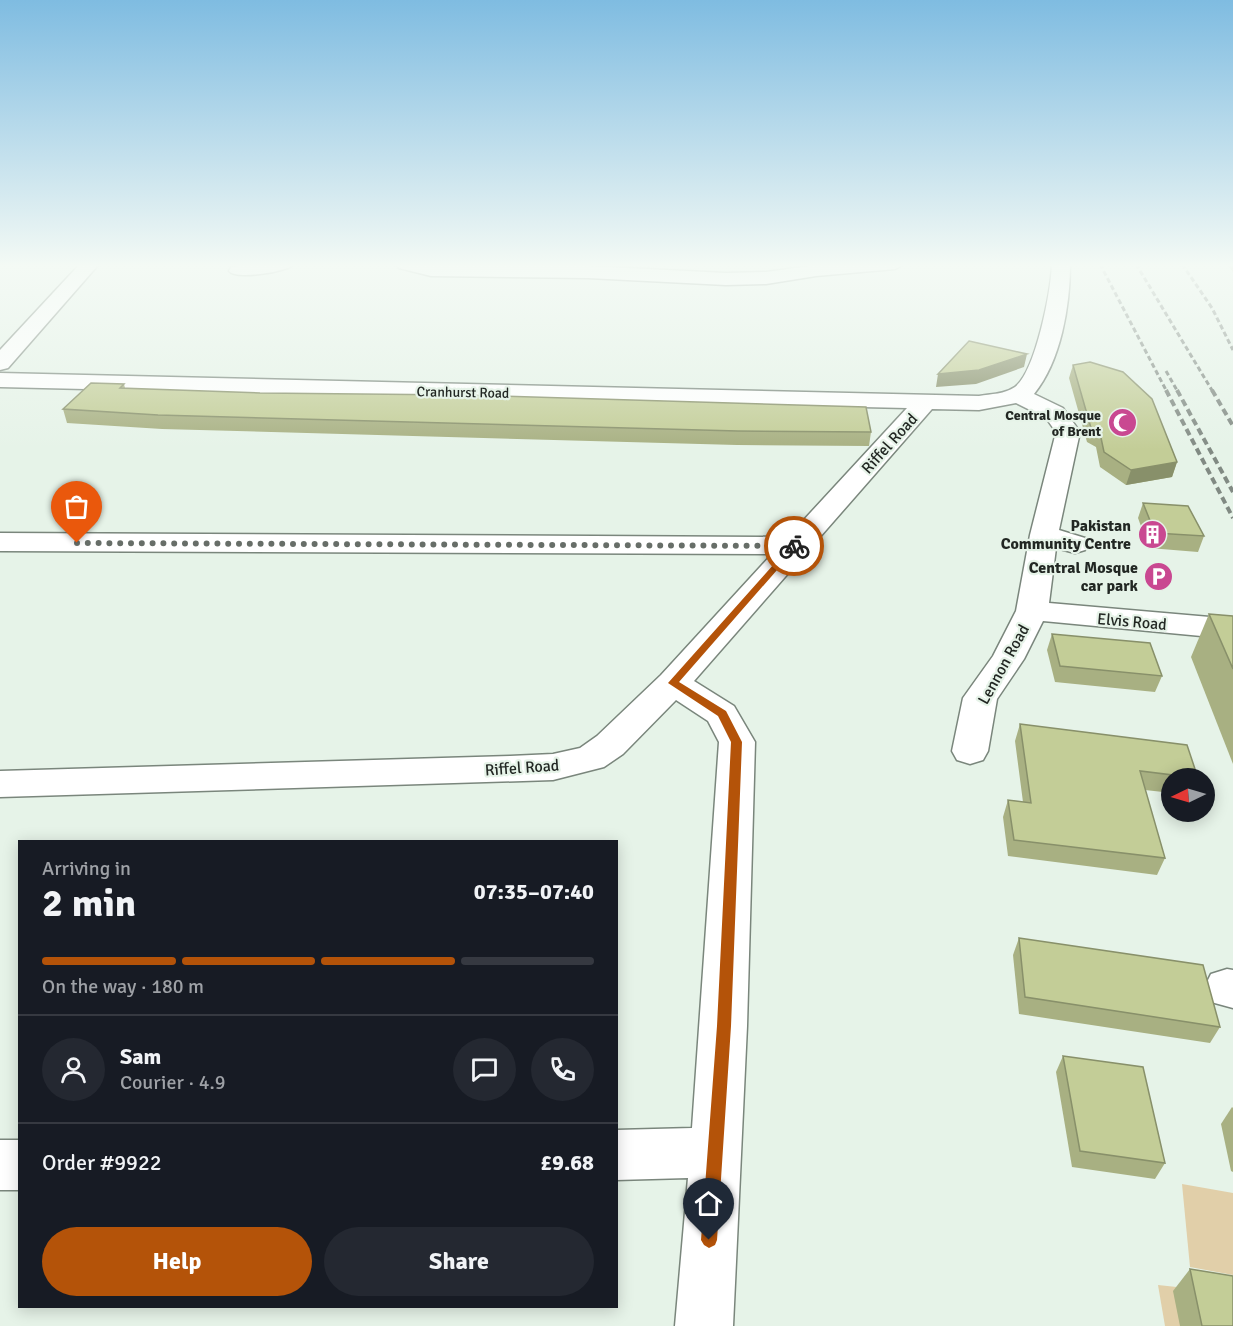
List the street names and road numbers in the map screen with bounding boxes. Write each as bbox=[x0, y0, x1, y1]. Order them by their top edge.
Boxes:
street label: Cranhurst Road bbox=[416, 383, 510, 402]
street label: Riffel Road bbox=[857, 409, 922, 478]
street label: Elvis Road bbox=[1096, 609, 1168, 635]
street label: Lennon Road bbox=[974, 621, 1034, 708]
street label: Riffel Road bbox=[484, 755, 560, 781]

